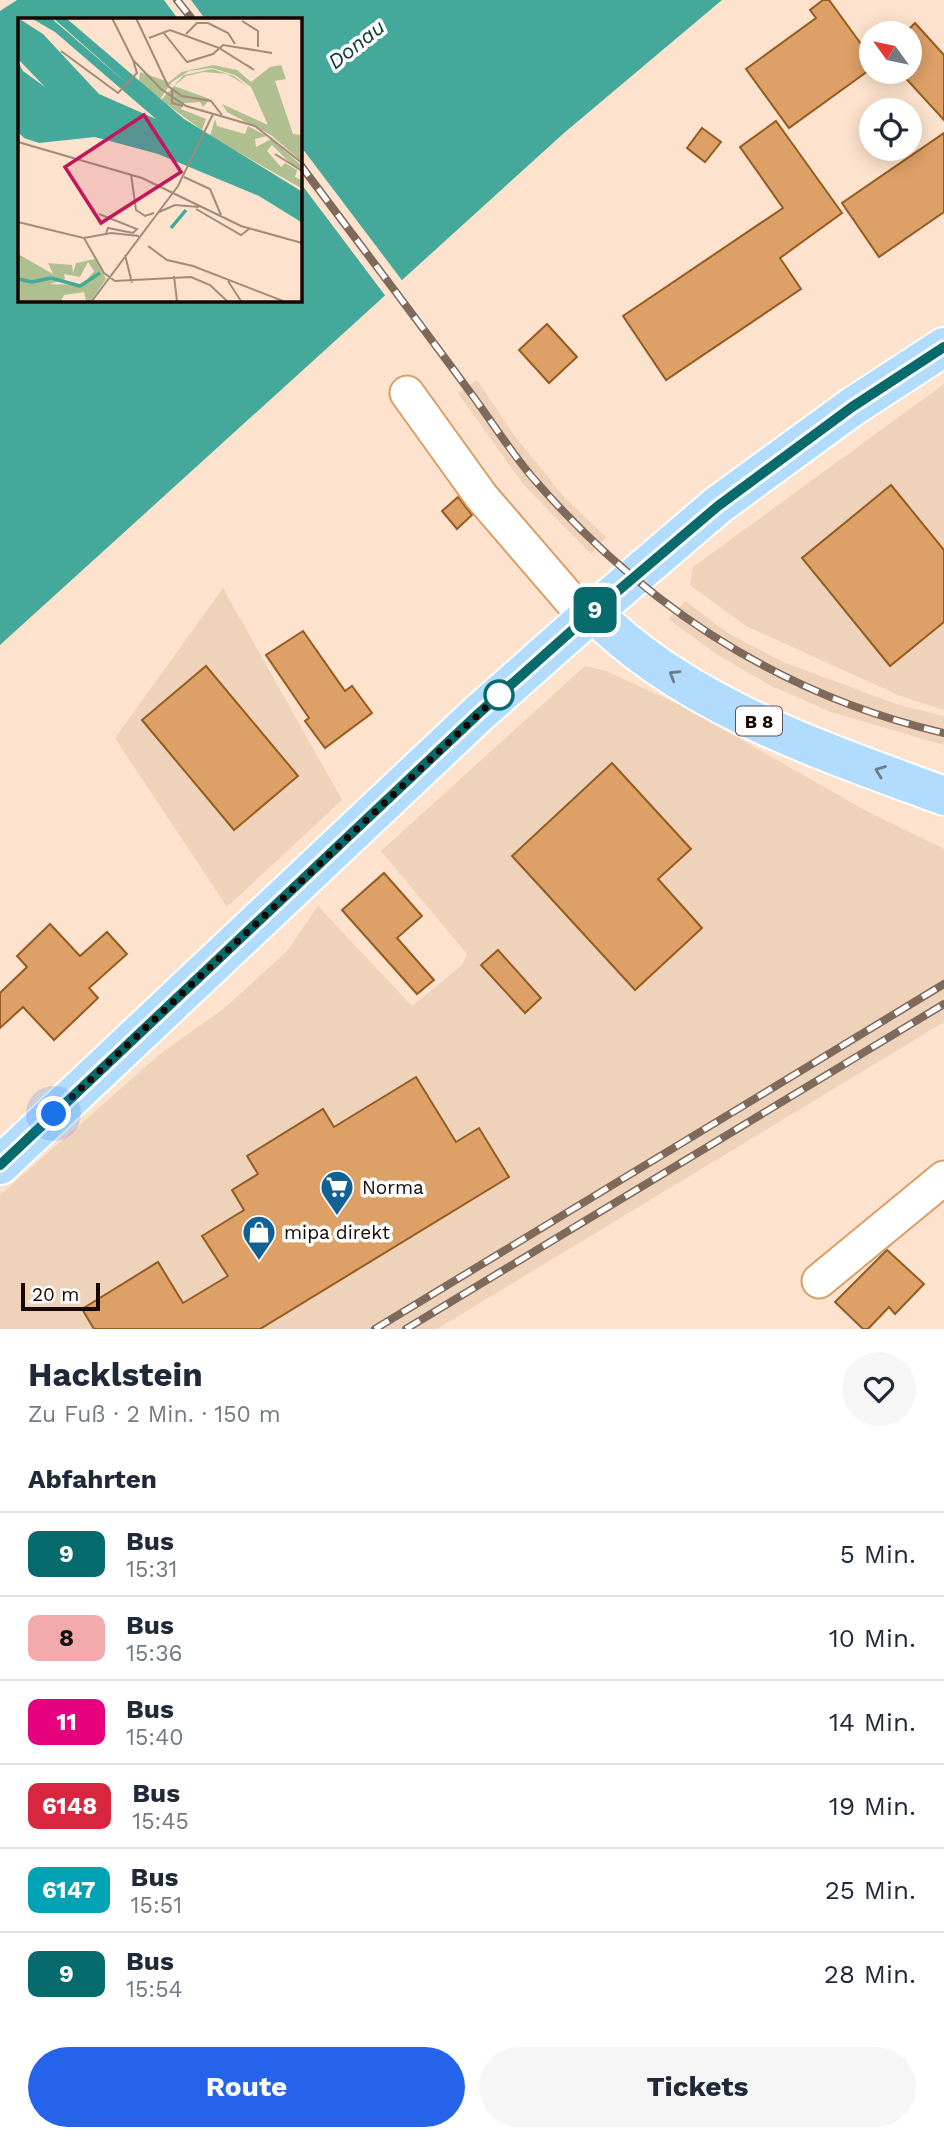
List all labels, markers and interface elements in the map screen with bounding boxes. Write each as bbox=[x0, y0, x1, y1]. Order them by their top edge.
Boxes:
water label: Donau bbox=[323, 14, 389, 74]
inset map bbox=[18, 18, 301, 301]
north arrow bbox=[859, 21, 922, 84]
map controls bbox=[859, 21, 922, 161]
button: locate bbox=[859, 98, 922, 161]
line badge: 9 bbox=[572, 587, 618, 633]
text: 9 bbox=[588, 596, 602, 624]
one-way arrow bbox=[669, 670, 682, 683]
unlabelled marker bbox=[484, 680, 514, 710]
road number: B 8 bbox=[736, 706, 782, 736]
one-way arrow bbox=[875, 766, 887, 780]
your location bbox=[36, 1096, 71, 1131]
supermarket icon: Norma bbox=[318, 1168, 356, 1217]
place label: Norma bbox=[362, 1176, 424, 1199]
shop icon: mipa direkt bbox=[240, 1213, 278, 1262]
place label: mipa direkt bbox=[284, 1221, 390, 1244]
scale bar bbox=[21, 1280, 100, 1312]
text: 20 m bbox=[32, 1283, 79, 1306]
button: heart bbox=[842, 1352, 916, 1426]
text: Hacklstein bbox=[28, 1355, 203, 1394]
text: Zu Fuß · 2 Min. · 150 m bbox=[28, 1401, 281, 1428]
text: Abfahrten bbox=[28, 1464, 157, 1494]
text: Bus bbox=[126, 1526, 174, 1556]
text: 5 Min. bbox=[840, 1539, 916, 1569]
text: 9 bbox=[59, 1540, 74, 1568]
text: 15:31 bbox=[126, 1556, 178, 1583]
text: Bus bbox=[126, 1610, 174, 1640]
text: 10 Min. bbox=[829, 1623, 916, 1653]
text: 8 bbox=[59, 1624, 74, 1652]
text: 15:36 bbox=[126, 1640, 183, 1667]
text: Bus bbox=[126, 1694, 174, 1724]
text: 14 Min. bbox=[829, 1707, 916, 1737]
text: 11 bbox=[56, 1708, 77, 1736]
text: 15:40 bbox=[126, 1724, 184, 1751]
text: Bus bbox=[132, 1778, 180, 1808]
text: 19 Min. bbox=[829, 1791, 916, 1821]
text: 6148 bbox=[42, 1792, 97, 1820]
text: 15:45 bbox=[132, 1808, 189, 1835]
text: Bus bbox=[131, 1862, 178, 1892]
text: 25 Min. bbox=[825, 1875, 916, 1905]
text: 6147 bbox=[42, 1876, 96, 1904]
text: 15:51 bbox=[131, 1892, 182, 1919]
text: Bus bbox=[126, 1946, 174, 1976]
text: 28 Min. bbox=[824, 1959, 916, 1989]
text: 9 bbox=[59, 1960, 74, 1988]
text: 15:54 bbox=[126, 1976, 183, 2003]
button: Route bbox=[28, 2047, 465, 2127]
button: Tickets bbox=[479, 2047, 916, 2127]

